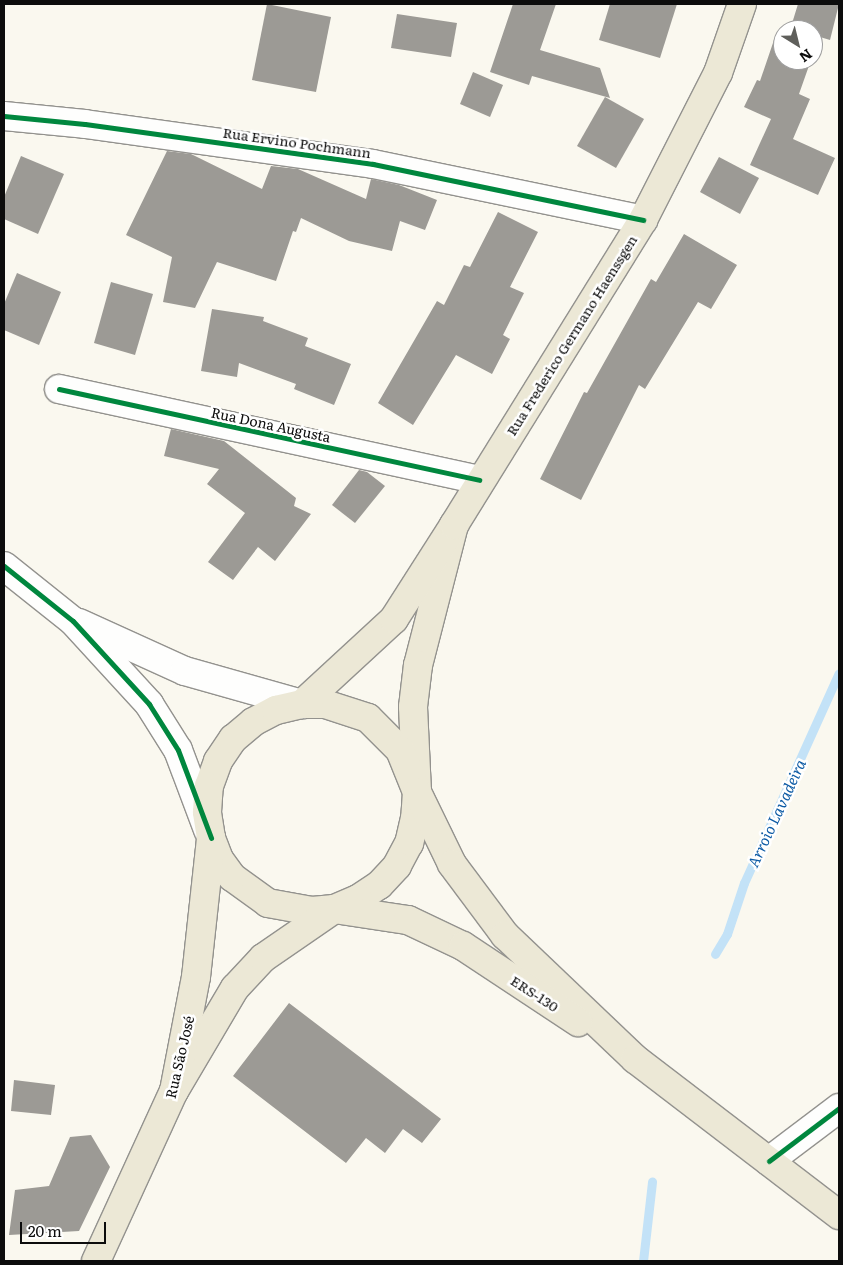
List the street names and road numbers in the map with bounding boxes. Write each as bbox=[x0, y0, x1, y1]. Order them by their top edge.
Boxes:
street label: Rua Ervino Pochmann bbox=[222, 123, 372, 161]
street label: Rua Frederico Germano Haenssgen bbox=[502, 232, 640, 438]
street label: Rua Dona Augusta bbox=[210, 403, 332, 445]
street label: ERS-130 bbox=[508, 971, 562, 1015]
street label: Rua São José bbox=[161, 1014, 197, 1100]

